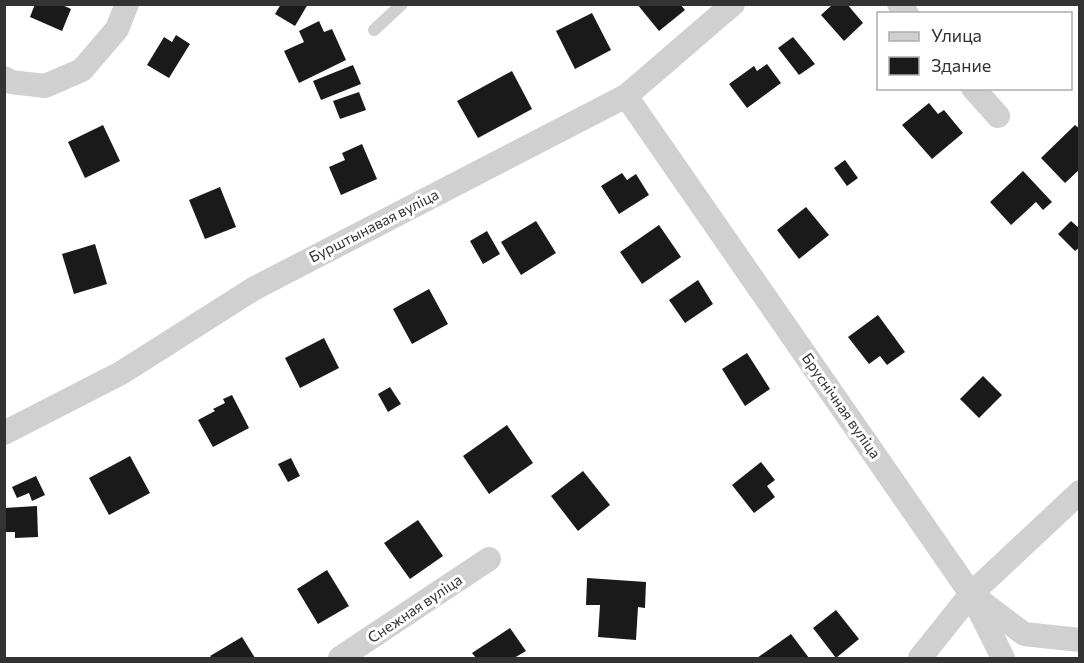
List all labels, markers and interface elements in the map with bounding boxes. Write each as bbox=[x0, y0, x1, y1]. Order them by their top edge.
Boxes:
legend bbox=[877, 12, 1072, 90]
text: Улица bbox=[931, 24, 982, 46]
text: Здание bbox=[931, 54, 991, 76]
street label: Бурштынавая вуліца bbox=[306, 185, 441, 266]
street label: Бруснічная вуліца bbox=[799, 349, 885, 462]
street label: Снежная вуліца bbox=[364, 570, 465, 646]

